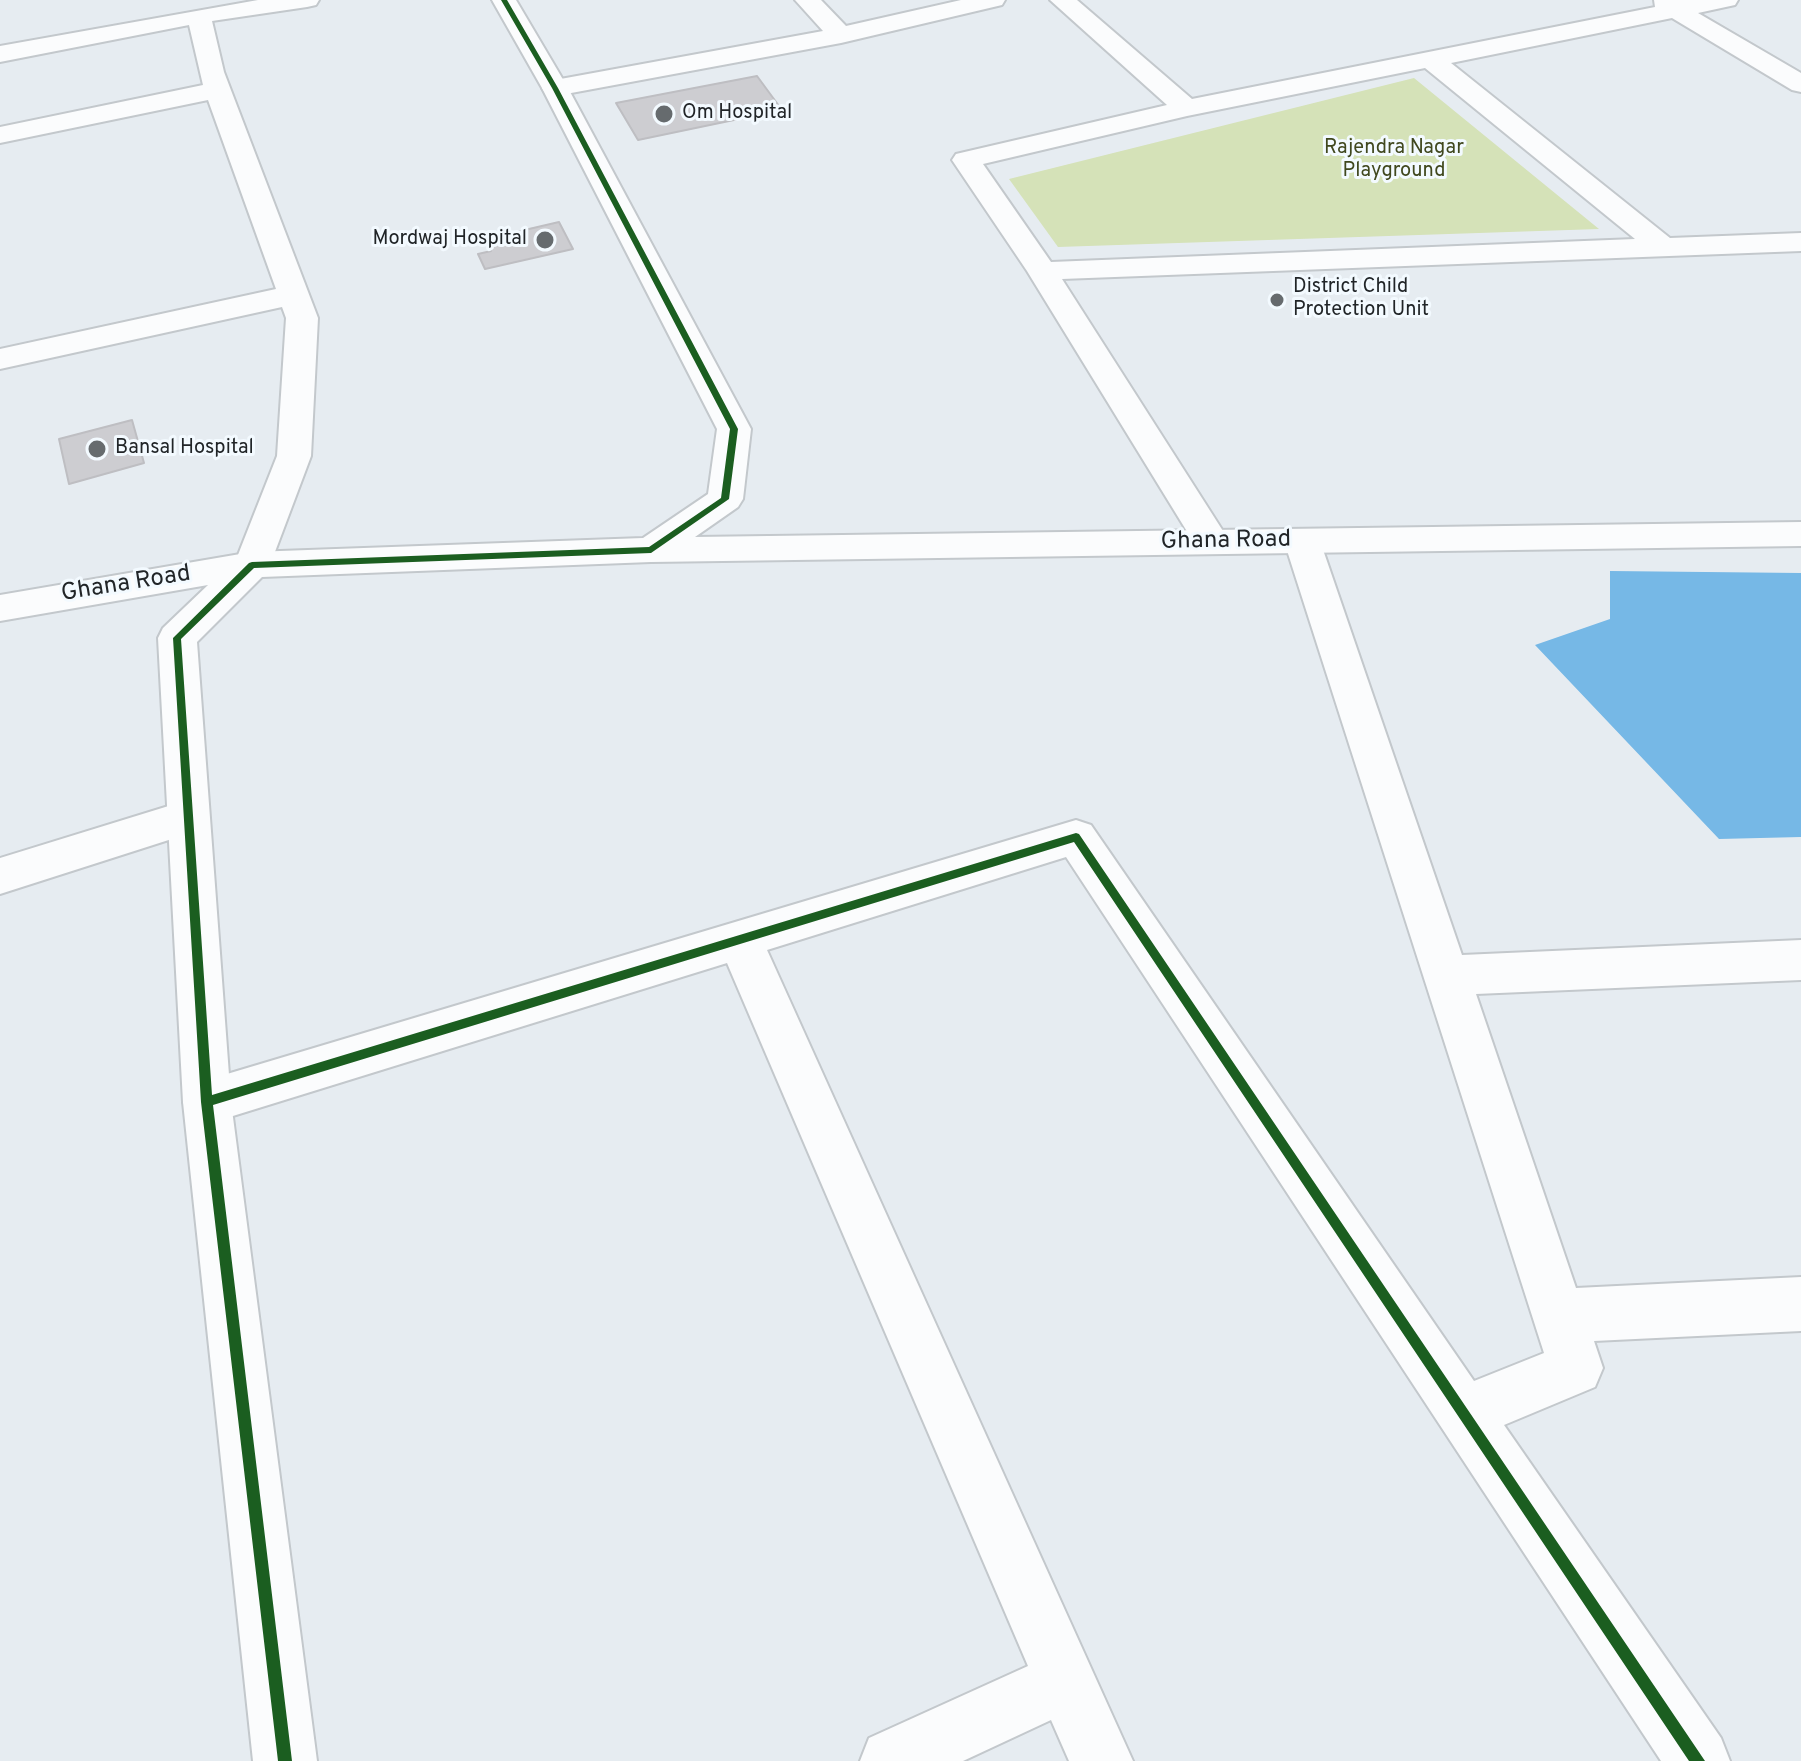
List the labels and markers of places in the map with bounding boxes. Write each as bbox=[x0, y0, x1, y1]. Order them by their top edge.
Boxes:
place label: Om Hospital bbox=[682, 102, 792, 126]
marker: Om Hospital bbox=[653, 103, 675, 125]
place label: Mordwaj Hospital bbox=[372, 228, 527, 252]
marker: Mordwaj Hospital bbox=[534, 229, 556, 251]
place label: District Child Protection Unit bbox=[1293, 276, 1429, 323]
marker: District Child Protection Unit bbox=[1268, 291, 1286, 309]
place label: Bansal Hospital bbox=[115, 437, 254, 461]
marker: Bansal Hospital bbox=[86, 438, 108, 460]

